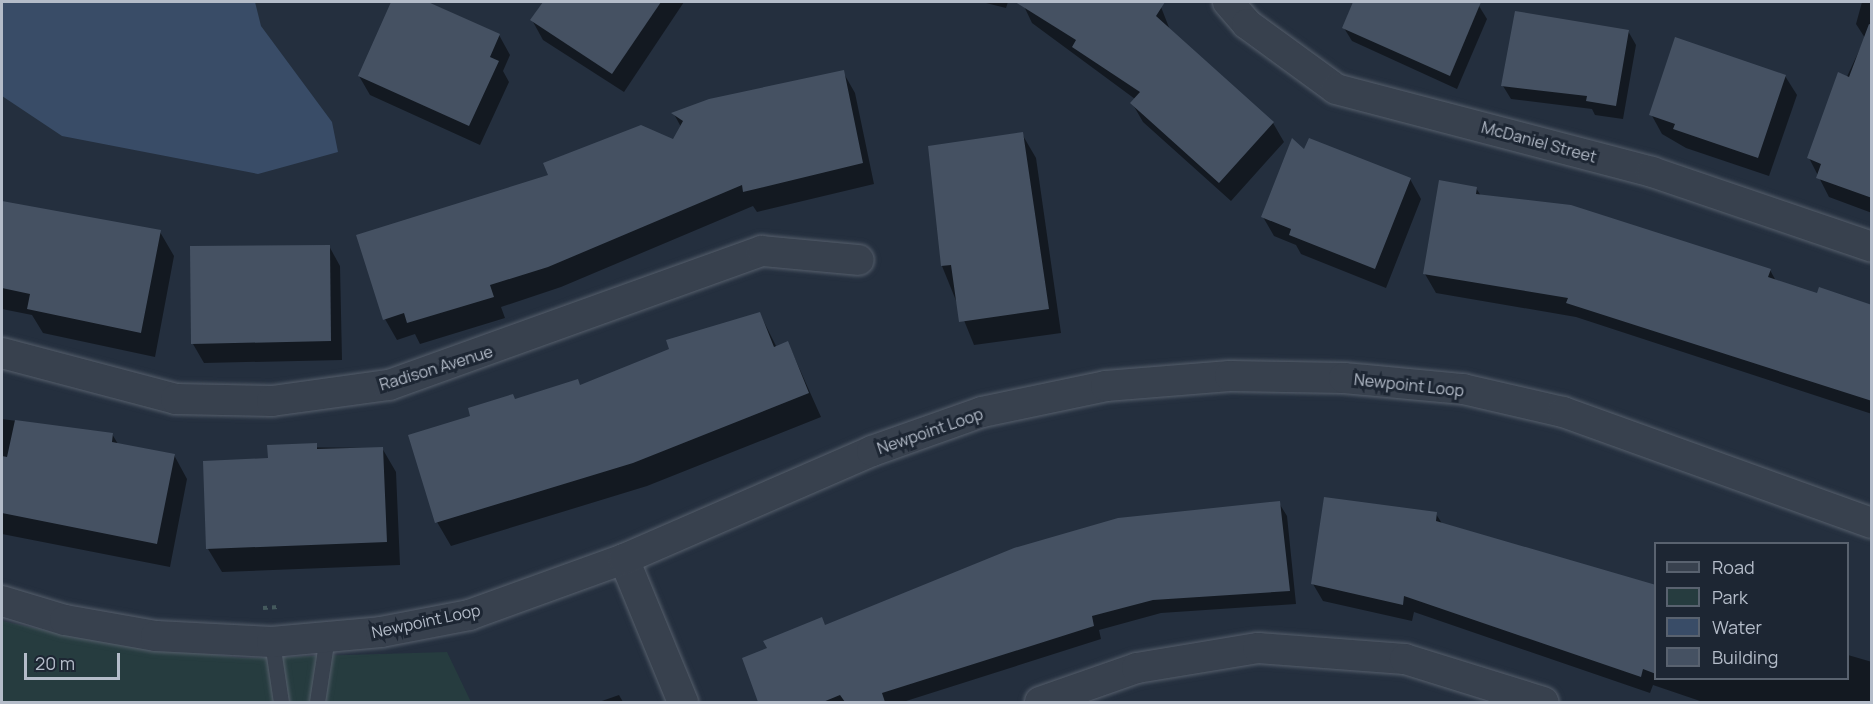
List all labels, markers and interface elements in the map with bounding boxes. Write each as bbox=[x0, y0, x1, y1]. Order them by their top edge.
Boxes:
street label: McDaniel Street bbox=[1479, 117, 1599, 167]
street label: Radison Avenue bbox=[377, 342, 495, 394]
street label: Newpoint Loop bbox=[1353, 370, 1465, 400]
street label: Newpoint Loop bbox=[875, 404, 985, 458]
legend bbox=[1654, 542, 1849, 680]
text: Road bbox=[1712, 555, 1755, 579]
text: Park bbox=[1712, 585, 1748, 609]
street label: Newpoint Loop bbox=[370, 600, 482, 642]
text: Water bbox=[1712, 615, 1762, 639]
scale bar bbox=[27, 641, 123, 679]
text: Building bbox=[1712, 645, 1778, 669]
text: 20 m bbox=[35, 651, 75, 675]

